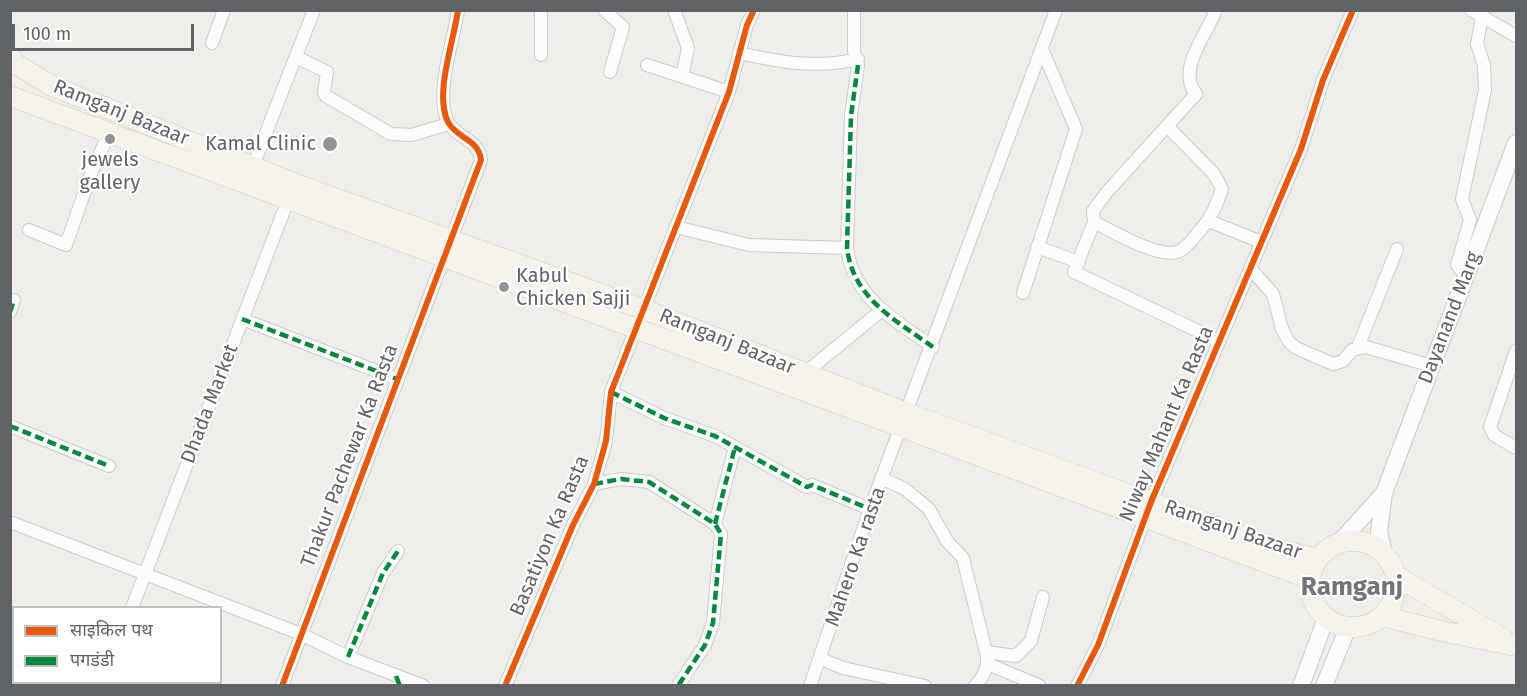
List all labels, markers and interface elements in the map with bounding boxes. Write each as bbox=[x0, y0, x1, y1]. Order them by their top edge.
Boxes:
scale bar bbox=[15, 12, 196, 50]
text: 100 m bbox=[23, 23, 71, 45]
street label: Ramganj Bazaar bbox=[50, 75, 192, 151]
marker: jewels gallery bbox=[103, 132, 117, 146]
place label: Kamal Clinic bbox=[205, 132, 316, 156]
marker: Kamal Clinic bbox=[321, 135, 339, 153]
place label: jewels gallery bbox=[80, 148, 140, 195]
street label: Dayanand Marg bbox=[1414, 249, 1486, 387]
place label: Kabul Chicken Sajji bbox=[516, 264, 630, 311]
marker: Kabul Chicken Sajji bbox=[497, 280, 511, 294]
street label: Ramganj Bazaar bbox=[656, 304, 798, 380]
street label: Niway Mahant Ka Rasta bbox=[1115, 323, 1219, 525]
street label: Dhada Market bbox=[176, 341, 244, 467]
street label: Thakur Pachewar Ka Rasta bbox=[296, 341, 404, 571]
street label: Basatiyon Ka Rasta bbox=[505, 452, 595, 620]
street label: Mahero Ka rasta bbox=[821, 484, 891, 630]
street label: Ramganj Bazaar bbox=[1161, 495, 1305, 565]
district label: Ramganj bbox=[1301, 572, 1403, 604]
legend bbox=[12, 606, 222, 684]
text: साइकिल पथ bbox=[70, 619, 153, 641]
text: पगडंडी bbox=[70, 649, 114, 671]

